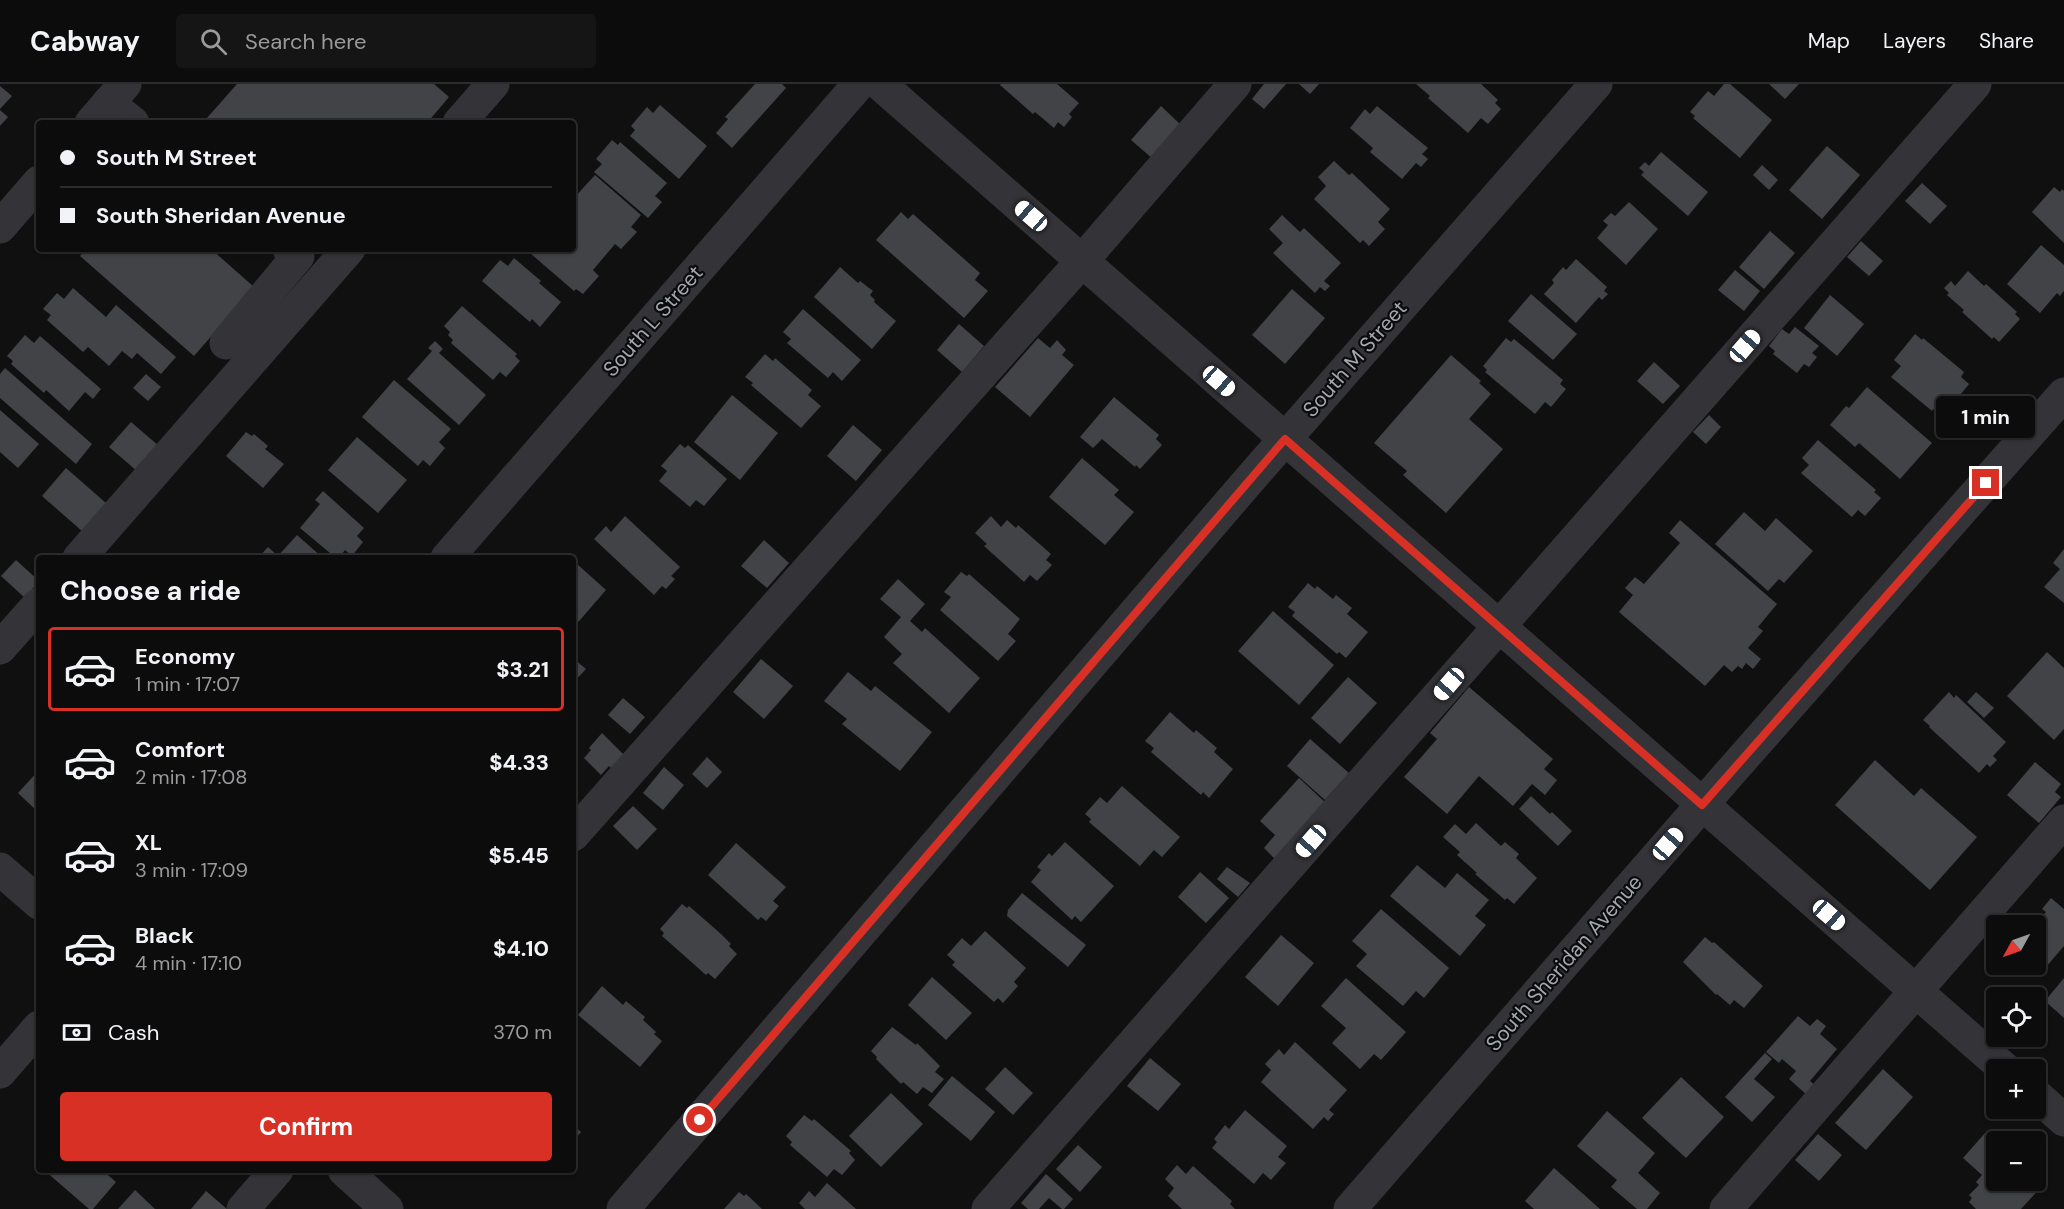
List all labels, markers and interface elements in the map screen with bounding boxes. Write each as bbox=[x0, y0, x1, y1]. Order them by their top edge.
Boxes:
search box bbox=[176, 14, 596, 68]
text: Cabway bbox=[30, 23, 140, 60]
icon: search bbox=[197, 25, 230, 58]
text: Search here bbox=[245, 27, 366, 56]
text: Map bbox=[1808, 27, 1850, 55]
text: Layers bbox=[1883, 27, 1946, 55]
text: Share bbox=[1979, 27, 2034, 55]
text: South M Street bbox=[96, 143, 257, 172]
car bbox=[1012, 197, 1050, 235]
text: South Sheridan Avenue bbox=[96, 201, 346, 230]
street label: South L Street bbox=[597, 259, 709, 383]
street label: South M Street bbox=[1297, 295, 1413, 423]
car bbox=[1726, 327, 1764, 365]
car bbox=[1200, 362, 1238, 400]
callout: 1 min bbox=[1936, 396, 2036, 438]
text: 1 min bbox=[1961, 404, 2010, 430]
route end bbox=[1972, 469, 1999, 496]
text: Choose a ride bbox=[60, 573, 241, 608]
icon: car bbox=[63, 642, 117, 696]
text: Economy bbox=[135, 642, 235, 671]
text: $3.21 bbox=[496, 655, 549, 684]
car bbox=[1430, 665, 1468, 703]
text: 1 min · 17:07 bbox=[135, 671, 240, 697]
icon: car bbox=[63, 735, 117, 789]
text: Comfort bbox=[135, 735, 225, 764]
text: $4.33 bbox=[489, 748, 549, 777]
text: 2 min · 17:08 bbox=[135, 764, 247, 790]
car bbox=[1292, 822, 1330, 860]
car bbox=[1649, 825, 1687, 863]
icon: car bbox=[63, 828, 117, 882]
text: XL bbox=[135, 828, 162, 857]
text: $5.45 bbox=[488, 841, 549, 870]
text: 3 min · 17:09 bbox=[135, 857, 248, 883]
street label: South Sheridan Avenue bbox=[1480, 869, 1648, 1057]
car bbox=[1810, 896, 1848, 934]
north arrow bbox=[1986, 915, 2046, 975]
map controls bbox=[1986, 915, 2046, 1191]
icon: car bbox=[63, 921, 117, 975]
text: Black bbox=[135, 921, 194, 950]
text: $4.10 bbox=[493, 934, 549, 963]
text: 4 min · 17:10 bbox=[135, 950, 242, 976]
button: locate bbox=[1986, 987, 2046, 1047]
icon: cash bbox=[60, 1016, 93, 1049]
text: Cash bbox=[108, 1018, 159, 1047]
text: 370 m bbox=[493, 1019, 552, 1045]
button: + bbox=[1986, 1059, 2046, 1119]
button: Confirm bbox=[60, 1092, 552, 1161]
route start bbox=[686, 1106, 713, 1133]
button: − bbox=[1986, 1131, 2046, 1191]

